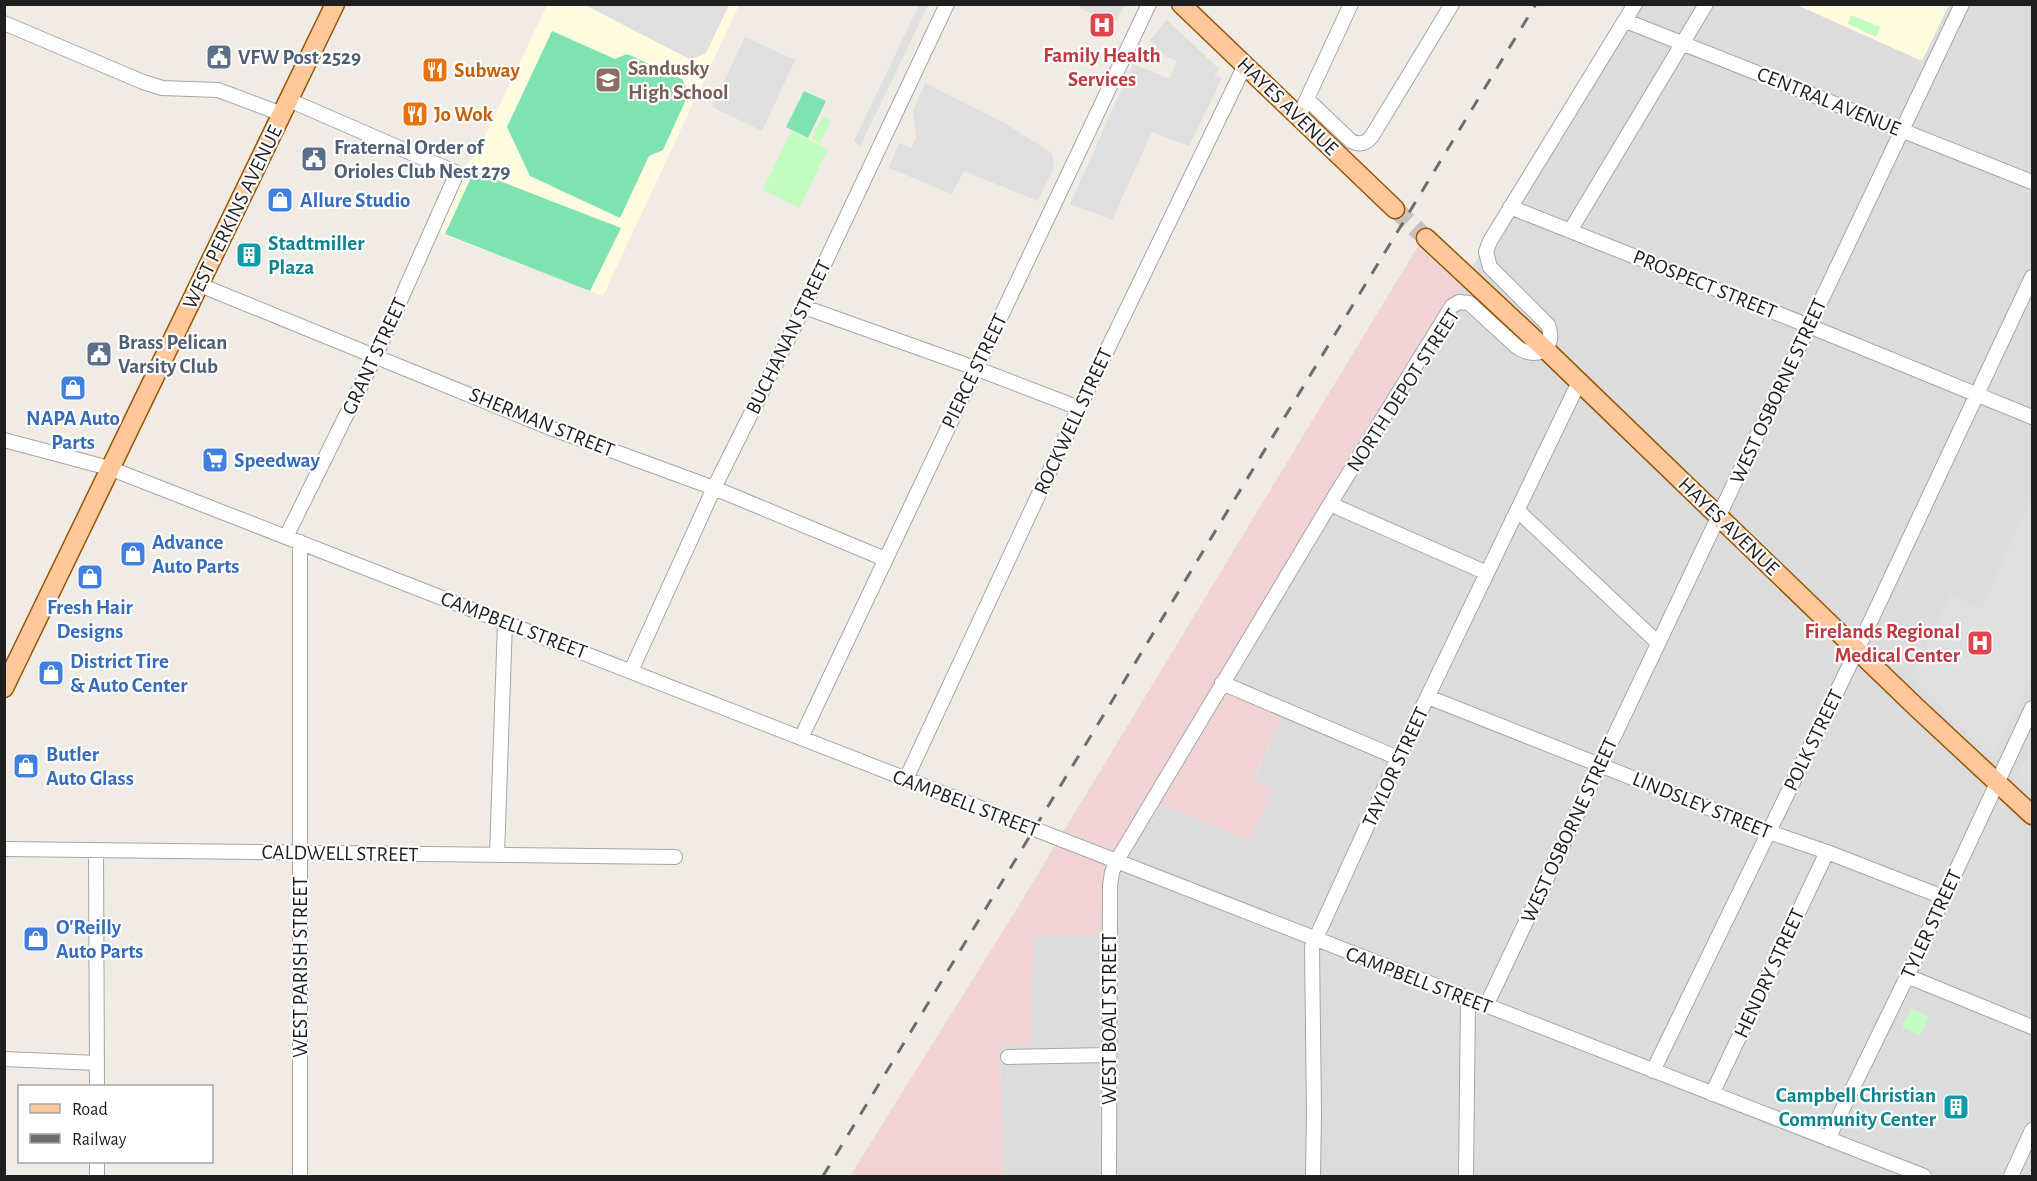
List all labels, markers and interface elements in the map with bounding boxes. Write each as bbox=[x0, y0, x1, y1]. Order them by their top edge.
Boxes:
hospital icon: Family Health Services bbox=[1087, 10, 1117, 40]
public building icon: VFW Post 2529 bbox=[204, 42, 234, 72]
place label: Family Health Services bbox=[1043, 45, 1161, 90]
place label: VFW Post 2529 bbox=[238, 47, 361, 68]
street label: HAYES AVENUE bbox=[1233, 53, 1342, 160]
restaurant icon: Subway bbox=[420, 55, 450, 85]
place label: Sandusky High School bbox=[628, 58, 729, 103]
place label: Subway bbox=[454, 60, 520, 81]
street label: CENTRAL AVENUE bbox=[1754, 63, 1904, 140]
school or university icon: Sandusky High School bbox=[593, 65, 623, 95]
restaurant icon: Jo Wok bbox=[400, 99, 430, 129]
place label: Jo Wok bbox=[434, 104, 494, 125]
street label: WEST PERKINS AVENUE bbox=[179, 122, 286, 312]
place label: Fraternal Order of Orioles Club Nest 279 bbox=[334, 137, 510, 182]
public building icon: Fraternal Order of Orioles Club Nest 279 bbox=[299, 144, 329, 174]
shop icon: Allure Studio bbox=[265, 185, 295, 215]
place label: Allure Studio bbox=[300, 190, 410, 211]
place label: Stadtmiller Plaza bbox=[268, 233, 365, 278]
building icon: Stadtmiller Plaza bbox=[234, 240, 264, 270]
street label: PROSPECT STREET bbox=[1630, 246, 1780, 323]
street label: BUCHANAN STREET bbox=[742, 257, 835, 417]
street label: GRANT STREET bbox=[338, 295, 411, 418]
street label: WEST OSBORNE STREET bbox=[1726, 295, 1831, 487]
street label: NORTH DEPOT STREET bbox=[1343, 305, 1464, 475]
street label: PIERCE STREET bbox=[938, 311, 1011, 432]
place label: Brass Pelican Varsity Club bbox=[118, 332, 227, 377]
public building icon: Brass Pelican Varsity Club bbox=[84, 339, 114, 369]
street label: ROCKWELL STREET bbox=[1030, 345, 1117, 498]
shop icon: NAPA Auto Parts bbox=[58, 373, 88, 403]
street label: SHERMAN STREET bbox=[466, 384, 617, 461]
place label: NAPA Auto Parts bbox=[26, 408, 120, 453]
supermarket icon: Speedway bbox=[200, 445, 230, 475]
place label: Speedway bbox=[234, 450, 321, 471]
street label: HAYES AVENUE bbox=[1674, 473, 1783, 580]
place label: Advance Auto Parts bbox=[152, 532, 239, 577]
shop icon: Advance Auto Parts bbox=[118, 539, 148, 569]
shop icon: Fresh Hair Designs bbox=[75, 562, 105, 592]
street label: CAMPBELL STREET bbox=[438, 588, 590, 663]
place label: Fresh Hair Designs bbox=[47, 597, 134, 642]
place label: Firelands Regional Medical Center bbox=[1805, 621, 1961, 666]
hospital icon: Firelands Regional Medical Center bbox=[1965, 628, 1995, 658]
place label: District Tire & Auto Center bbox=[70, 651, 188, 696]
shop icon: District Tire & Auto Center bbox=[36, 658, 66, 688]
street label: POLK STREET bbox=[1780, 686, 1847, 794]
street label: TAYLOR STREET bbox=[1358, 704, 1432, 831]
street label: WEST OSBORNE STREET bbox=[1517, 734, 1622, 926]
place label: Butler Auto Glass bbox=[46, 744, 134, 789]
shop icon: Butler Auto Glass bbox=[11, 751, 41, 781]
street label: CAMPBELL STREET bbox=[890, 766, 1042, 841]
street label: LINDSLEY STREET bbox=[1629, 768, 1774, 843]
street label: CALDWELL STREET bbox=[261, 842, 419, 865]
street label: TYLER STREET bbox=[1897, 867, 1966, 982]
street label: WEST PARISH STREET bbox=[290, 876, 311, 1058]
street label: HENDRY STREET bbox=[1730, 905, 1809, 1041]
place label: O'Reilly Auto Parts bbox=[56, 917, 143, 962]
shop icon: O'Reilly Auto Parts bbox=[21, 924, 51, 954]
street label: WEST BOALT STREET bbox=[1099, 933, 1120, 1105]
street label: CAMPBELL STREET bbox=[1343, 943, 1495, 1018]
legend bbox=[18, 1085, 213, 1163]
place label: Campbell Christian Community Center bbox=[1776, 1085, 1937, 1130]
building icon: Campbell Christian Community Center bbox=[1941, 1092, 1971, 1122]
text: Road bbox=[72, 1101, 108, 1119]
text: Railway bbox=[72, 1131, 127, 1149]

